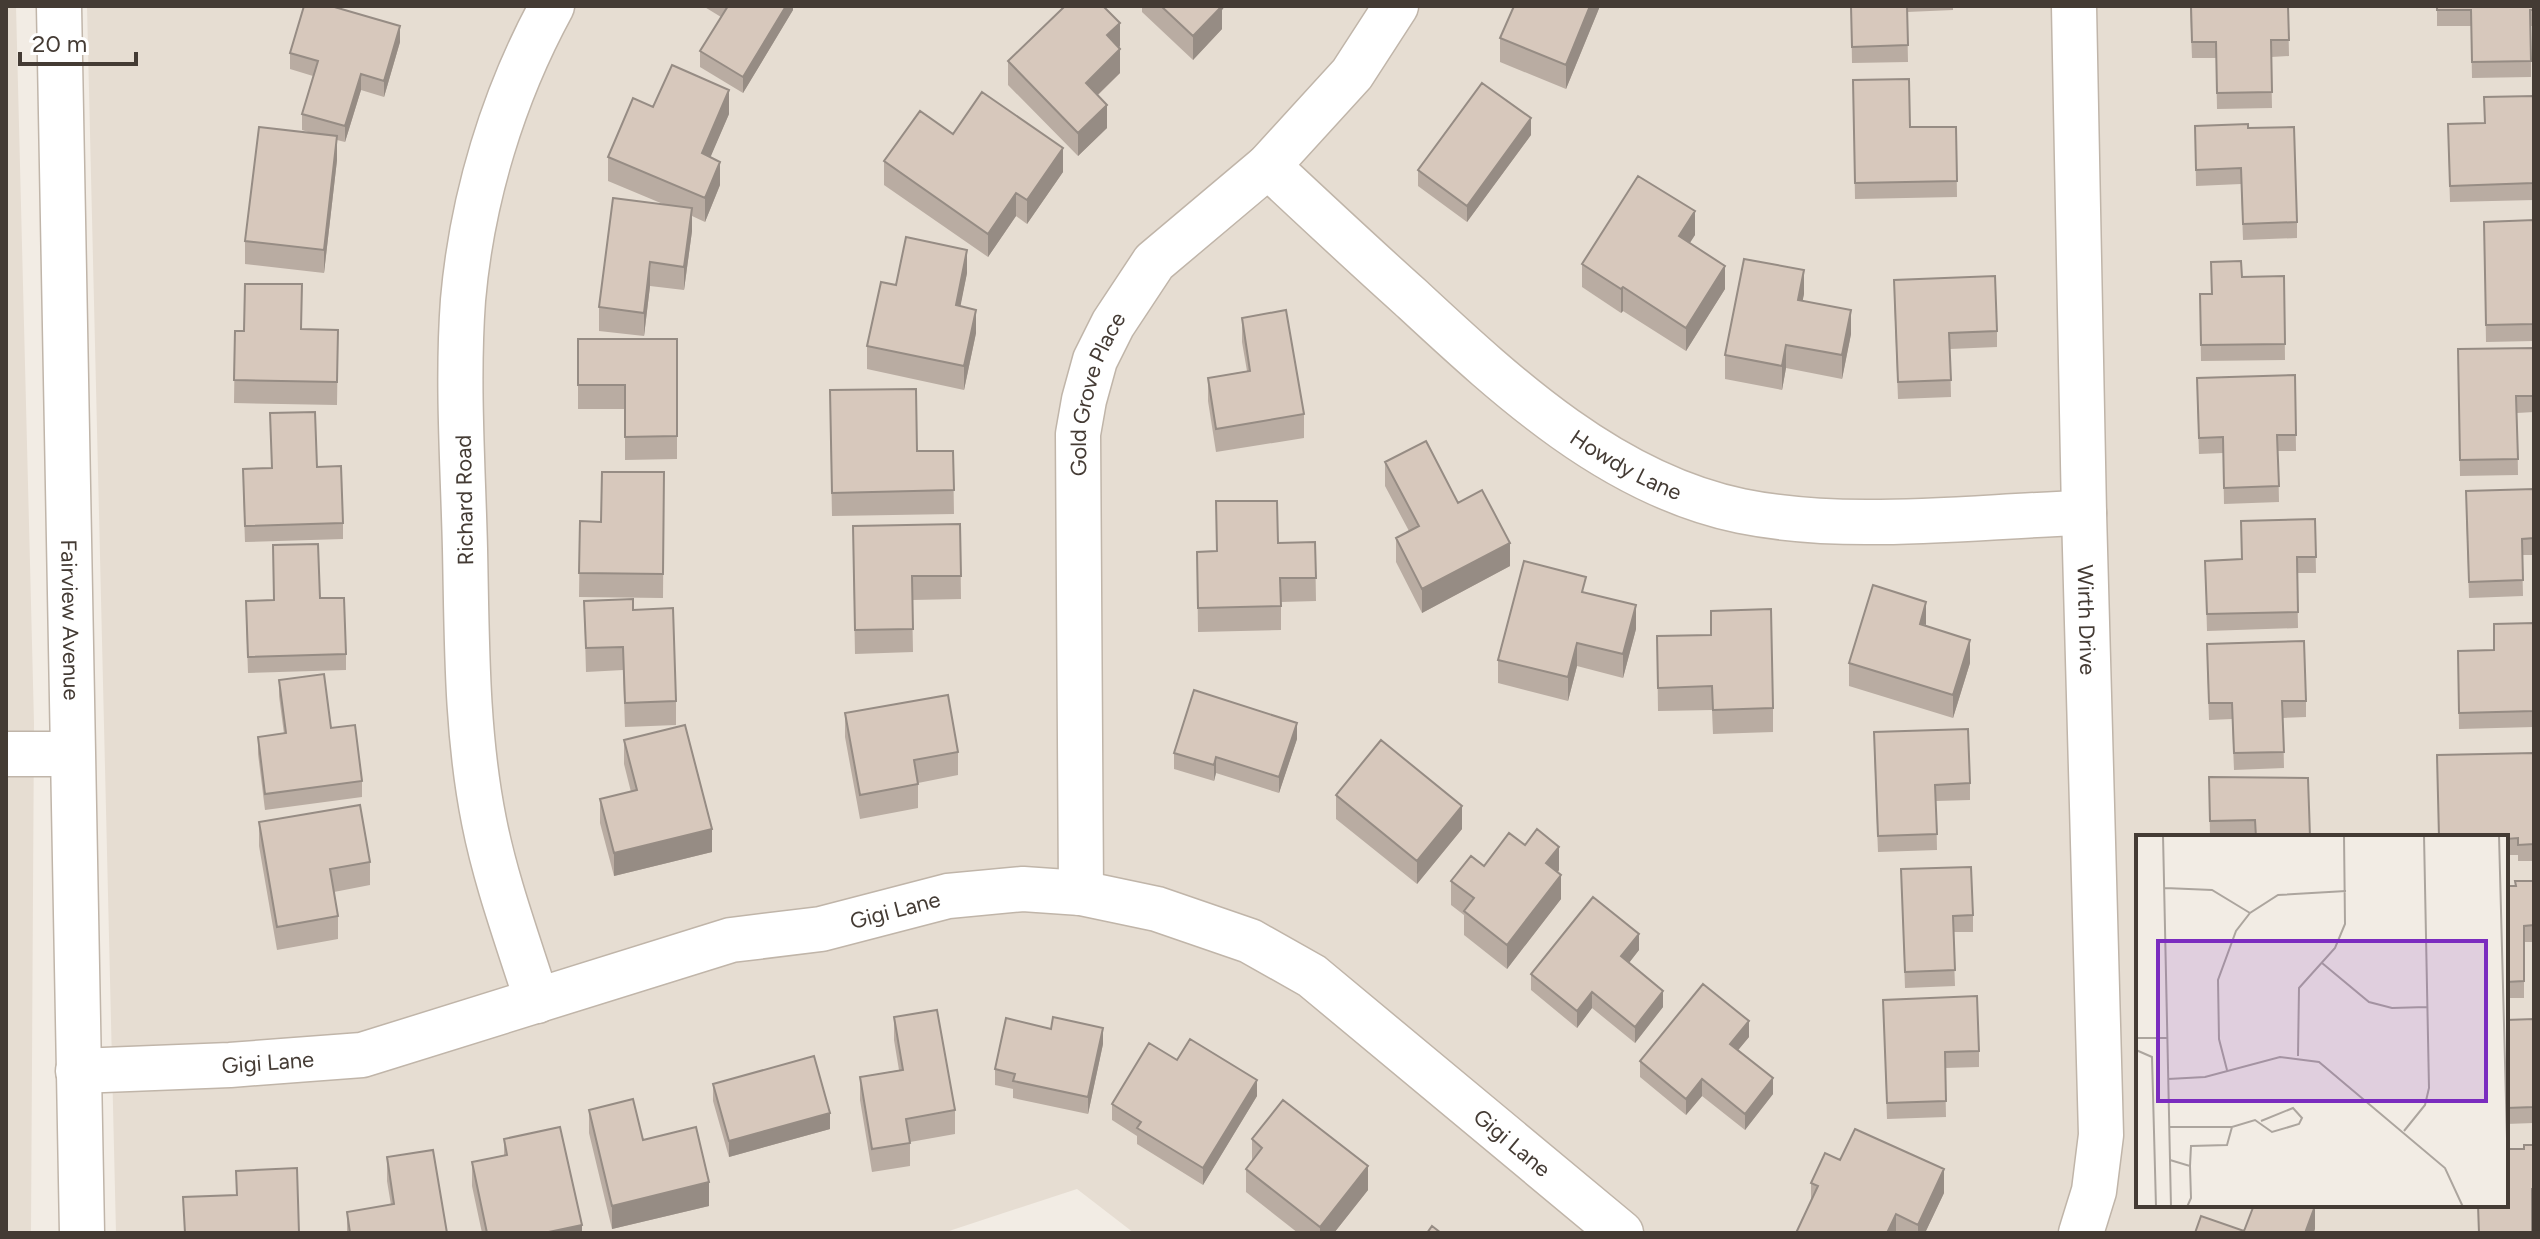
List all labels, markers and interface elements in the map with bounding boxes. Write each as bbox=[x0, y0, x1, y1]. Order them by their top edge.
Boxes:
scale bar bbox=[20, 16, 136, 66]
text: 20 m bbox=[32, 29, 87, 58]
street label: Gold Grove Place bbox=[1065, 307, 1131, 476]
street label: Howdy Lane bbox=[1565, 424, 1685, 506]
street label: Richard Road bbox=[450, 434, 479, 566]
street label: Fairview Avenue bbox=[55, 539, 85, 701]
street label: Wirth Drive bbox=[2071, 564, 2101, 676]
inset map bbox=[2136, 835, 2508, 1207]
street label: Gigi Lane bbox=[847, 886, 943, 935]
street label: Gigi Lane bbox=[221, 1046, 315, 1080]
street label: Gigi Lane bbox=[1468, 1103, 1556, 1183]

